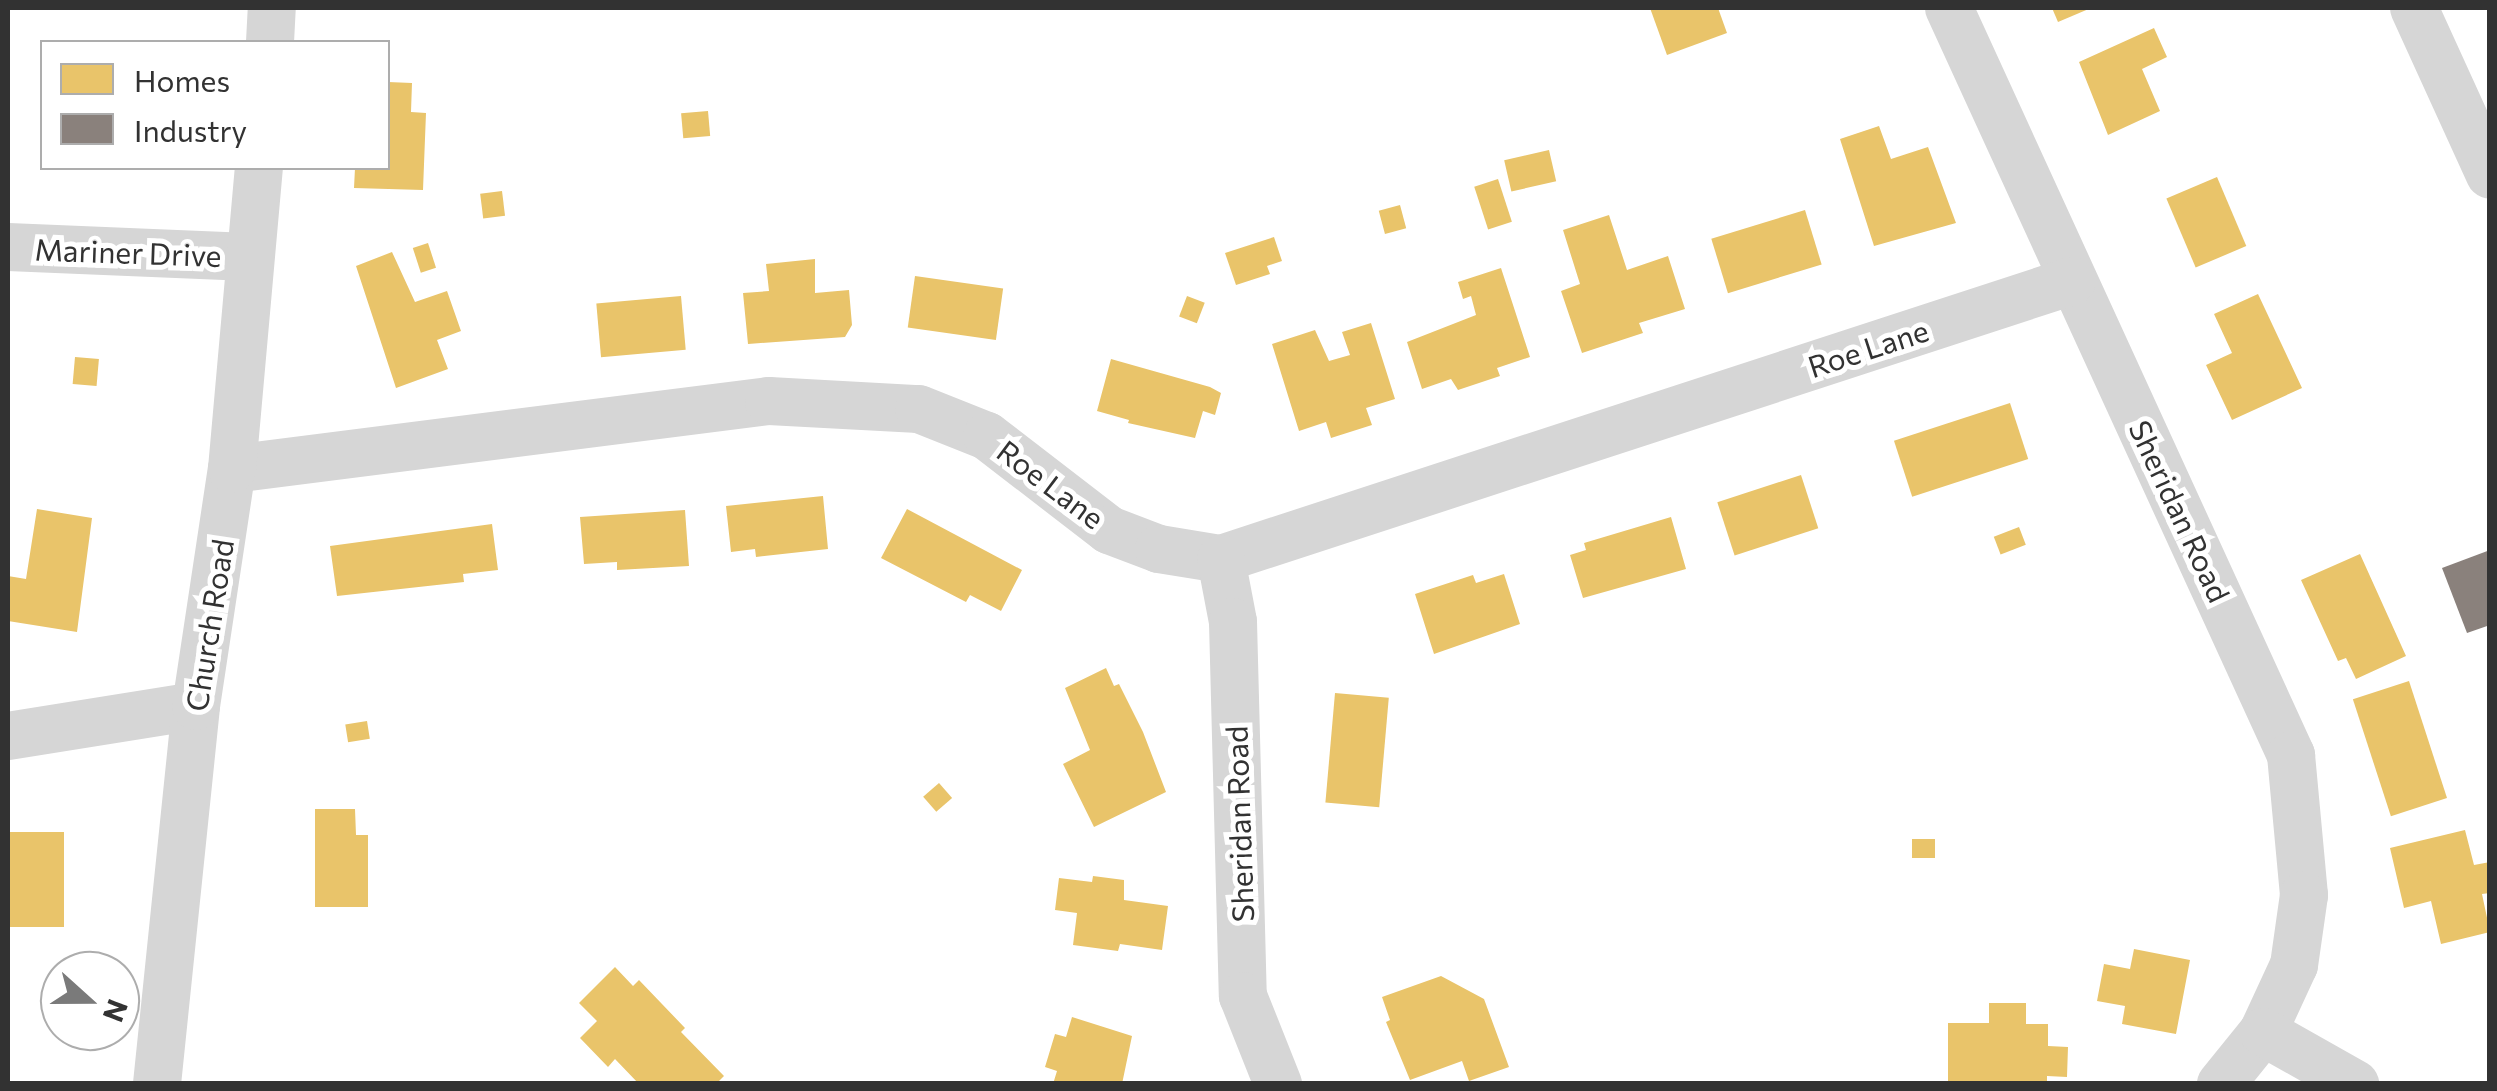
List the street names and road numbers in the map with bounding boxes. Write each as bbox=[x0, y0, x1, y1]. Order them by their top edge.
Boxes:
street label: Mariner Drive bbox=[34, 231, 222, 273]
street label: Roe Lane bbox=[1803, 312, 1933, 384]
street label: Sheridan Road bbox=[2122, 414, 2238, 608]
street label: Roe Lane bbox=[990, 432, 1112, 536]
street label: Church Road bbox=[178, 536, 240, 714]
street label: Sheridan Road bbox=[1218, 725, 1260, 923]

